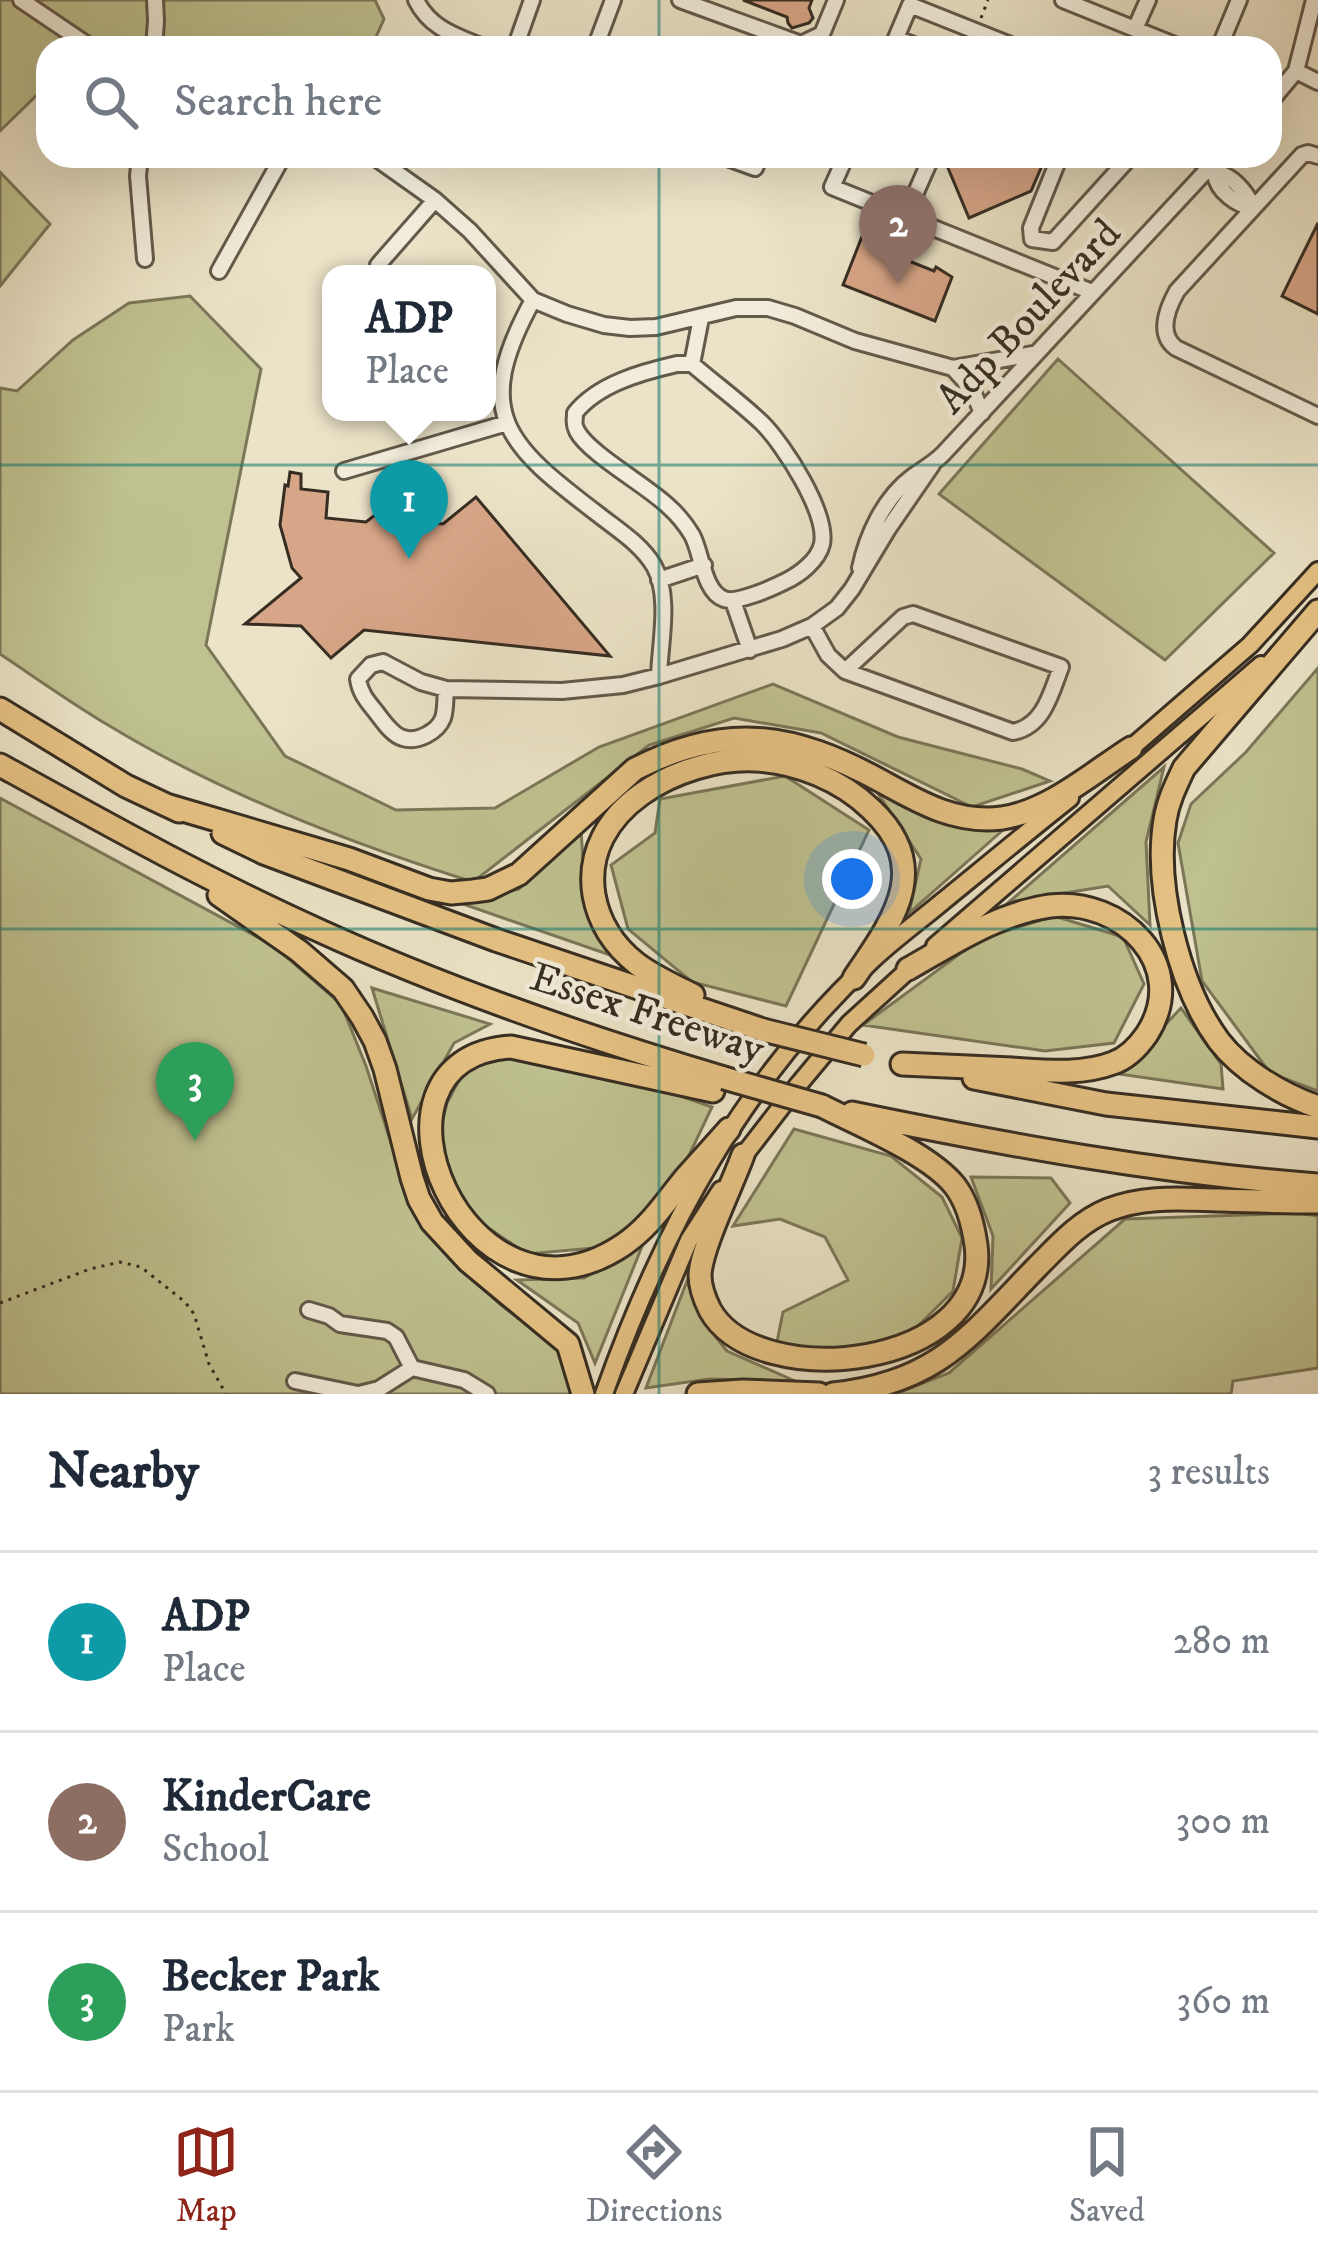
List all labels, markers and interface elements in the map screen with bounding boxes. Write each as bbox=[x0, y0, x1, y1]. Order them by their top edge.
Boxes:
search box bbox=[36, 36, 1282, 168]
icon: search bbox=[78, 69, 144, 135]
text: Search here bbox=[174, 74, 382, 130]
pin: 2 bbox=[859, 185, 937, 284]
street label: Adp Boulevard bbox=[926, 209, 1133, 425]
popup bbox=[322, 265, 496, 421]
text: ADP bbox=[365, 291, 453, 347]
text: Place bbox=[365, 347, 449, 396]
pin: 1 bbox=[370, 460, 448, 559]
your location bbox=[822, 849, 882, 909]
street label: Essex Freeway bbox=[523, 952, 772, 1076]
pin: 3 bbox=[156, 1042, 234, 1141]
text: Nearby bbox=[48, 1440, 199, 1504]
text: 3 results bbox=[1147, 1448, 1270, 1497]
text: ADP bbox=[162, 1589, 250, 1645]
text: 1 bbox=[80, 1617, 94, 1666]
text: 280 m bbox=[1173, 1617, 1270, 1666]
text: Place bbox=[162, 1645, 246, 1694]
text: KinderCare bbox=[162, 1769, 371, 1825]
text: 2 bbox=[77, 1797, 97, 1846]
text: 300 m bbox=[1176, 1797, 1270, 1846]
text: School bbox=[162, 1825, 269, 1874]
text: Becker Park bbox=[162, 1949, 380, 2005]
text: 3 bbox=[80, 1977, 94, 2026]
text: 360 m bbox=[1176, 1977, 1270, 2026]
text: Park bbox=[162, 2005, 235, 2054]
tab: Map bbox=[173, 2119, 239, 2232]
tab: Directions bbox=[586, 2119, 722, 2232]
tab: Saved bbox=[1069, 2119, 1145, 2232]

